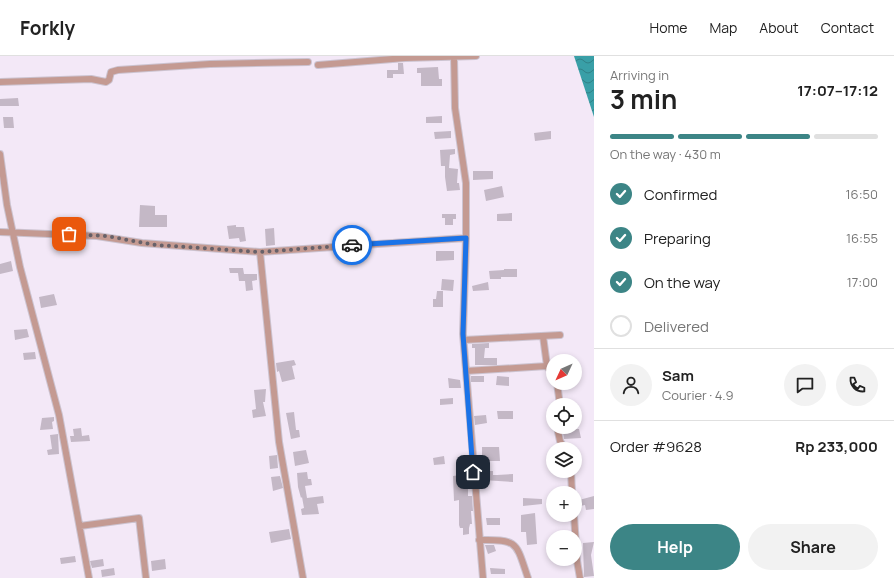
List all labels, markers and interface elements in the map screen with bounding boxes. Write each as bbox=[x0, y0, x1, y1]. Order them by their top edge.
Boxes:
text: Forkly bbox=[20, 15, 75, 41]
text: Home bbox=[650, 18, 687, 37]
text: Map bbox=[709, 18, 737, 37]
text: About bbox=[759, 18, 799, 37]
text: Contact bbox=[821, 18, 874, 37]
text: Arriving in bbox=[610, 66, 669, 84]
text: 17:07–17:12 bbox=[797, 80, 878, 101]
text: 3 min bbox=[610, 81, 677, 117]
text: On the way · 430 m bbox=[610, 145, 721, 163]
icon: check bbox=[610, 183, 632, 205]
text: Confirmed bbox=[644, 184, 717, 205]
text: 16:50 bbox=[846, 185, 878, 203]
pin bbox=[52, 217, 86, 251]
icon: bag bbox=[58, 223, 80, 245]
courier bbox=[332, 225, 372, 265]
icon: check bbox=[610, 227, 632, 249]
text: Preparing bbox=[644, 228, 711, 249]
text: 16:55 bbox=[846, 229, 878, 247]
icon: car bbox=[341, 234, 363, 256]
icon: check bbox=[610, 271, 632, 293]
text: On the way bbox=[644, 272, 720, 293]
text: 17:00 bbox=[847, 273, 878, 291]
text: Delivered bbox=[644, 316, 709, 337]
north arrow bbox=[546, 354, 582, 390]
map controls bbox=[546, 354, 582, 566]
button: person bbox=[610, 364, 652, 406]
button: chat bbox=[784, 364, 826, 406]
button: phone bbox=[836, 364, 878, 406]
text: Sam bbox=[662, 365, 694, 386]
text: Courier · 4.9 bbox=[662, 386, 734, 404]
button: locate bbox=[546, 398, 582, 434]
text: Order #9628 bbox=[610, 436, 702, 457]
text: Rp 233,000 bbox=[795, 436, 878, 457]
button: layers bbox=[546, 442, 582, 478]
pin bbox=[456, 455, 490, 489]
icon: home bbox=[462, 461, 484, 483]
button: + bbox=[546, 486, 582, 522]
button: Help bbox=[610, 524, 740, 570]
button: Share bbox=[748, 524, 878, 570]
button: − bbox=[546, 530, 582, 566]

